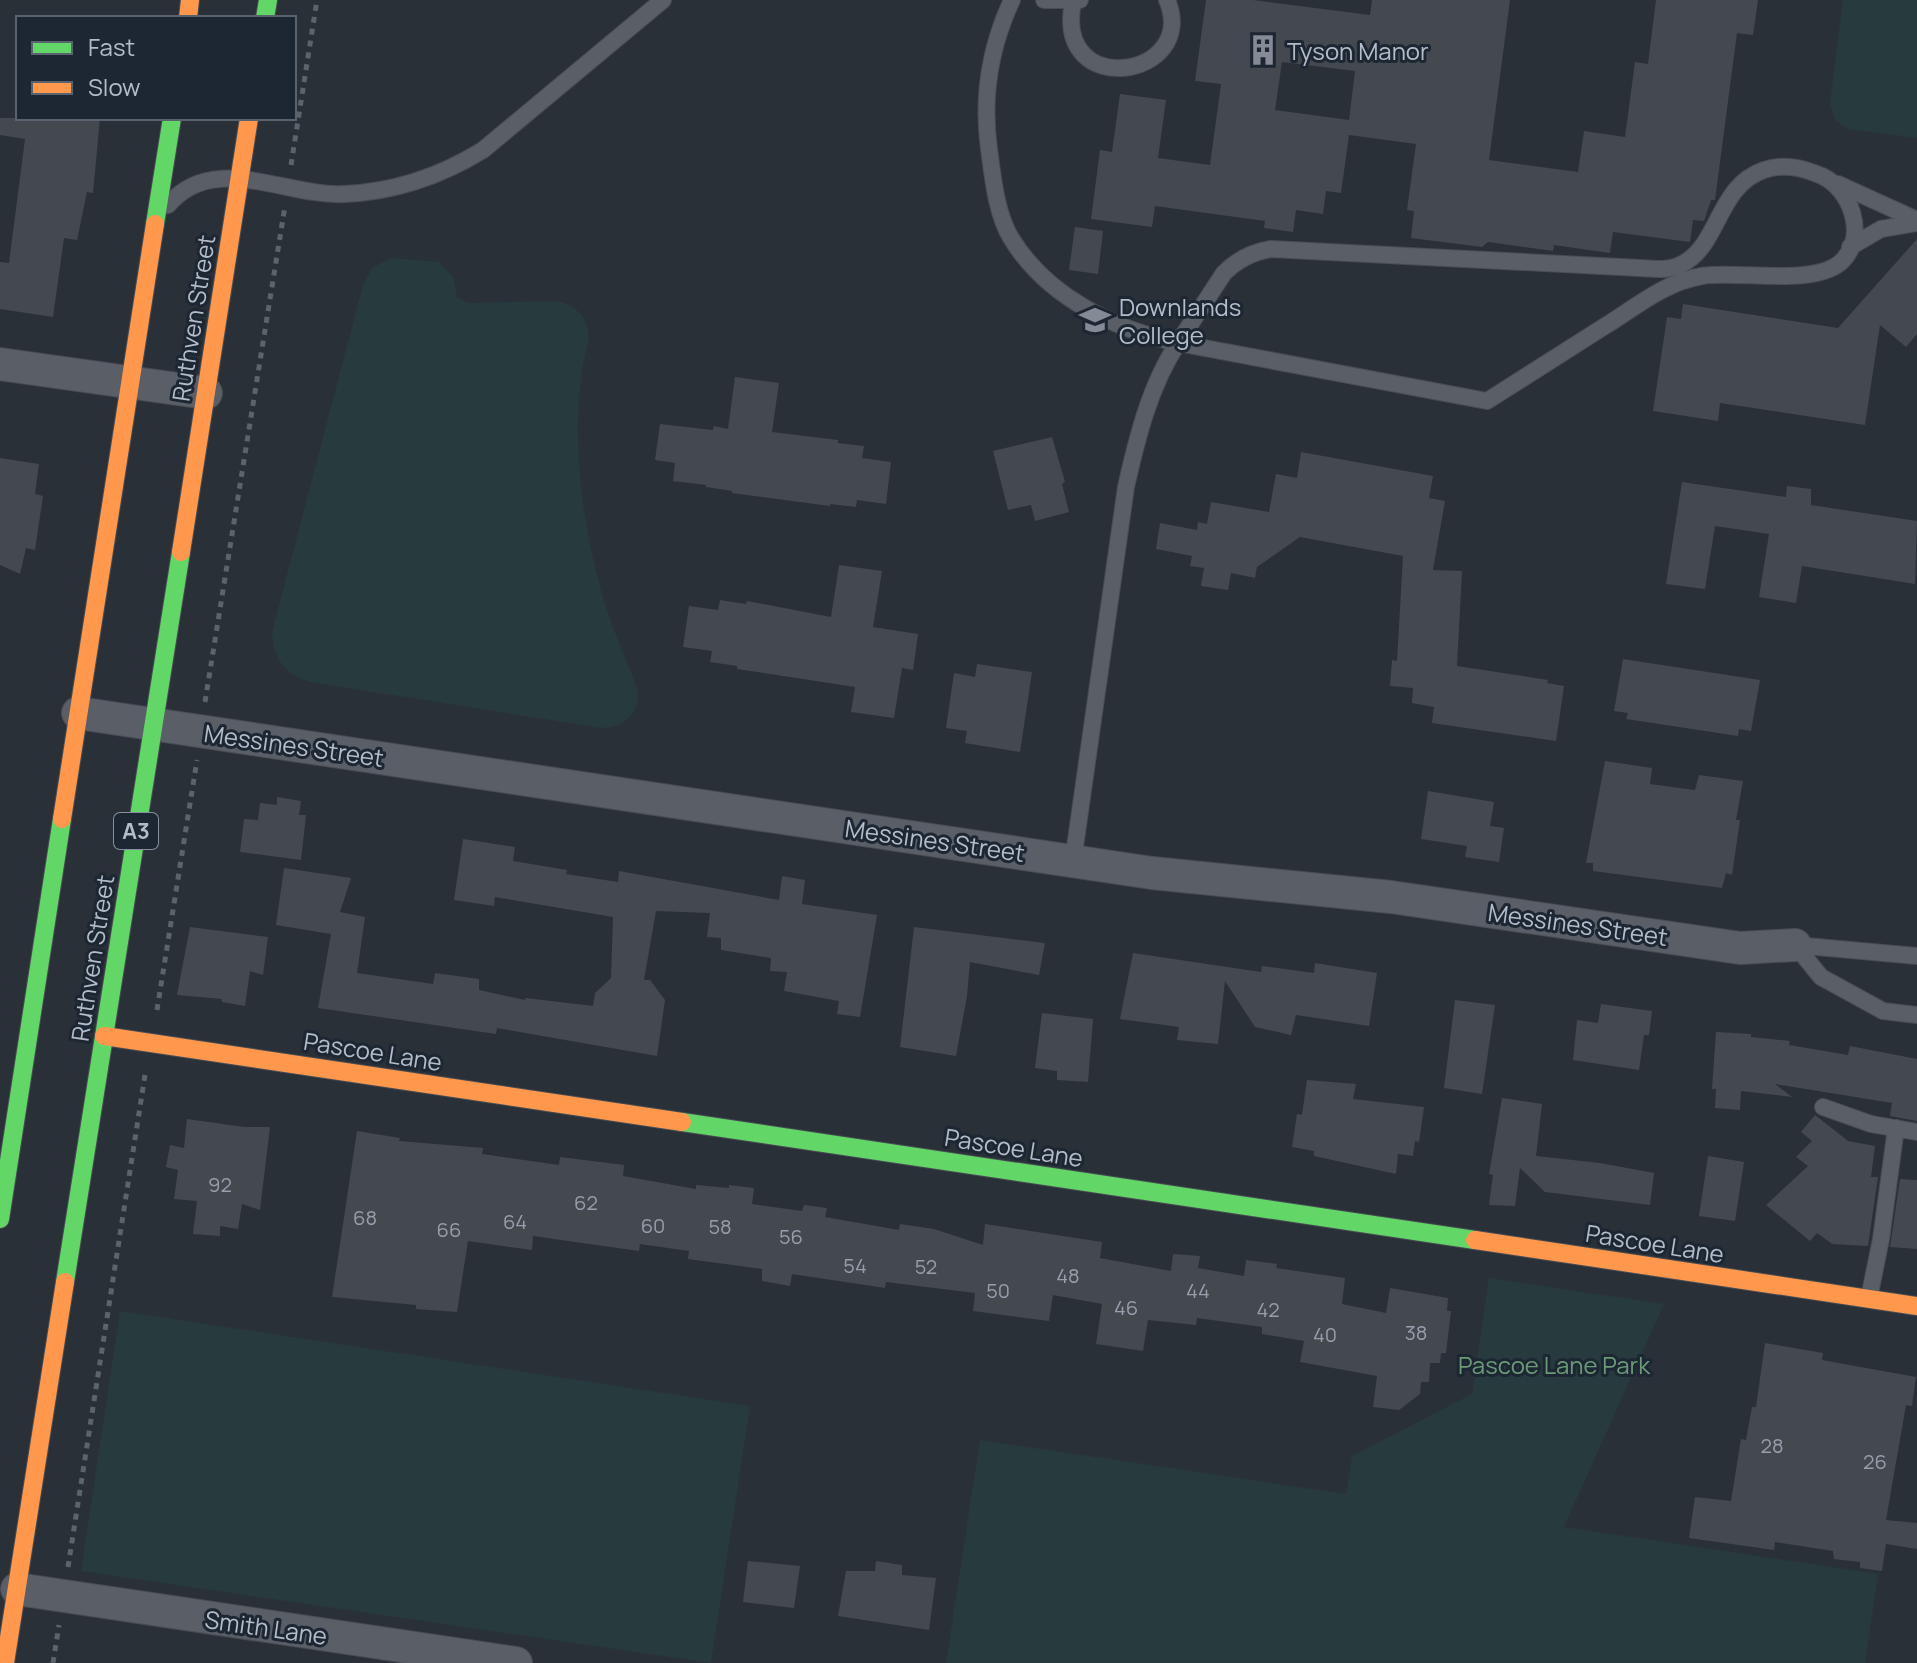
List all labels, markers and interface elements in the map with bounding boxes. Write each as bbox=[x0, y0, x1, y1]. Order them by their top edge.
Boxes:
legend bbox=[16, 16, 296, 120]
text: Fast bbox=[88, 30, 135, 63]
building icon: Tyson Manor bbox=[1246, 33, 1280, 67]
place label: Tyson Manor bbox=[1287, 34, 1429, 67]
text: Slow bbox=[88, 70, 141, 103]
street label: Ruthven Street bbox=[164, 232, 222, 404]
place label: Downlands College bbox=[1119, 290, 1241, 351]
school or university icon: Downlands College bbox=[1078, 303, 1112, 337]
street label: Messines Street bbox=[202, 716, 386, 774]
street label: Messines Street bbox=[843, 811, 1027, 869]
road number: A3 bbox=[114, 813, 158, 849]
street label: Ruthven Street bbox=[63, 872, 121, 1044]
street label: Messines Street bbox=[1486, 895, 1670, 953]
street label: Pascoe Lane bbox=[301, 1024, 445, 1078]
street label: Pascoe Lane bbox=[942, 1120, 1086, 1174]
house number: 92 bbox=[208, 1171, 232, 1198]
house number: 62 bbox=[574, 1189, 598, 1216]
house number: 68 bbox=[353, 1204, 377, 1231]
house number: 64 bbox=[503, 1208, 527, 1235]
house number: 60 bbox=[641, 1212, 665, 1239]
house number: 58 bbox=[708, 1213, 732, 1240]
house number: 66 bbox=[437, 1216, 461, 1243]
street label: Pascoe Lane bbox=[1583, 1216, 1727, 1270]
house number: 56 bbox=[779, 1223, 803, 1250]
house number: 54 bbox=[843, 1252, 867, 1279]
house number: 52 bbox=[915, 1253, 937, 1280]
house number: 48 bbox=[1056, 1262, 1080, 1289]
house number: 50 bbox=[986, 1277, 1010, 1304]
house number: 44 bbox=[1186, 1277, 1210, 1304]
house number: 46 bbox=[1114, 1294, 1138, 1321]
house number: 42 bbox=[1256, 1296, 1280, 1323]
house number: 38 bbox=[1405, 1319, 1427, 1346]
house number: 40 bbox=[1313, 1321, 1337, 1348]
park label: Pascoe Lane Park bbox=[1458, 1348, 1651, 1381]
house number: 28 bbox=[1760, 1432, 1784, 1459]
house number: 26 bbox=[1863, 1448, 1887, 1475]
street label: Smith Lane bbox=[203, 1602, 329, 1652]

